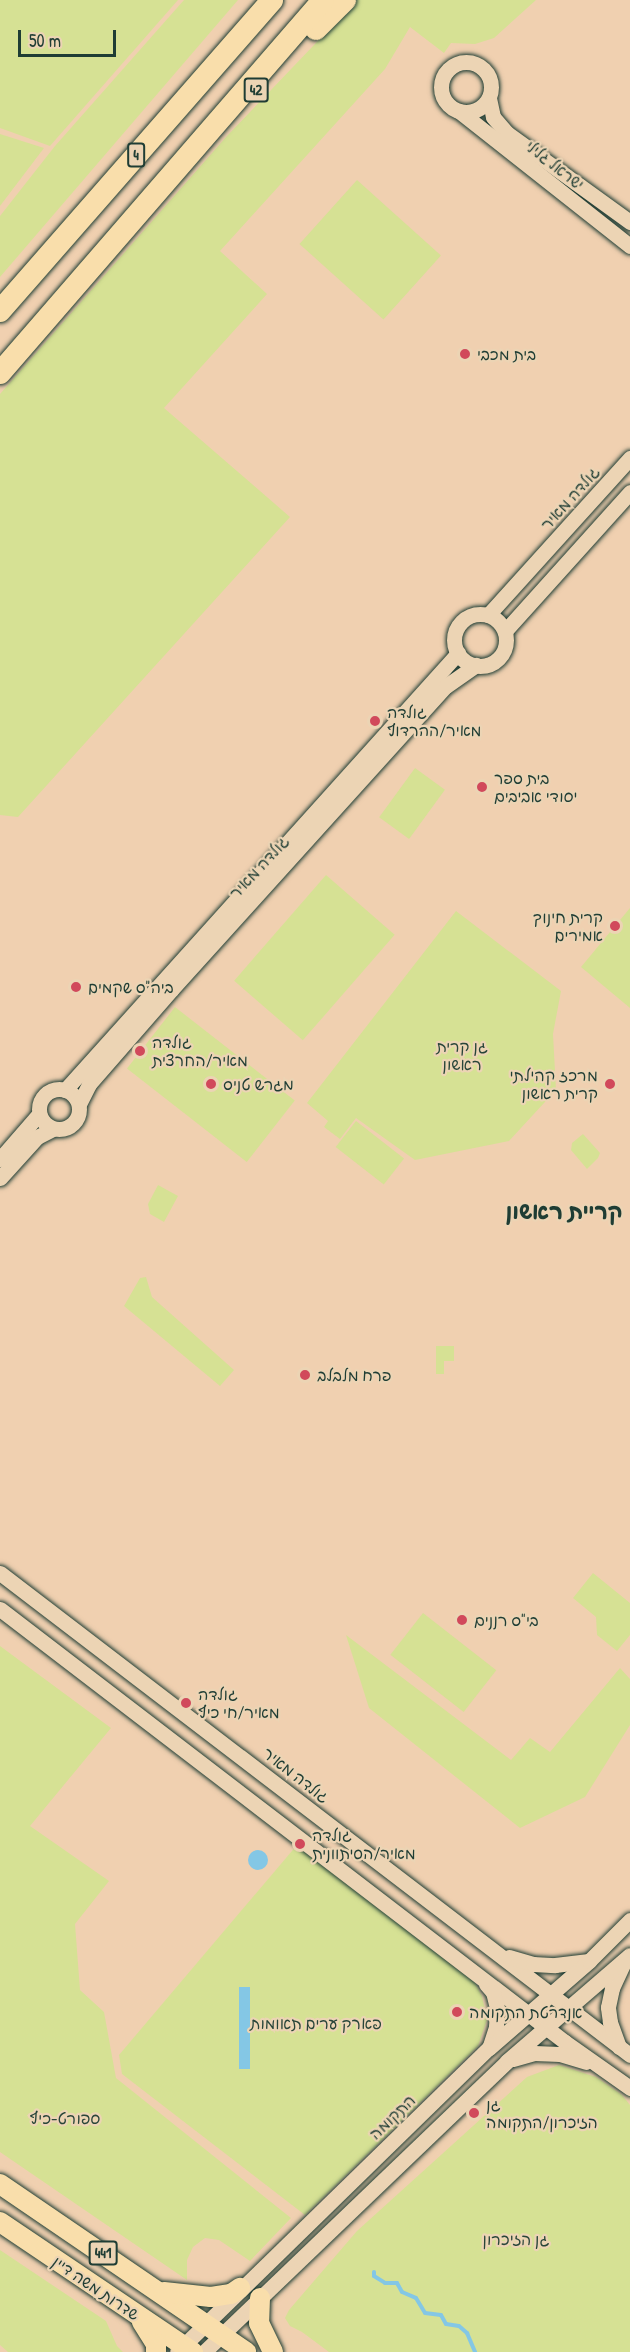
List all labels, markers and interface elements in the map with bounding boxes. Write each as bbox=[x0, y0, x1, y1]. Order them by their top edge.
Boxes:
scale bar bbox=[21, 18, 118, 56]
text: 50 m bbox=[29, 28, 61, 53]
road number: 42 bbox=[242, 78, 270, 102]
street label: ישראל גלילי bbox=[522, 136, 588, 194]
road number: 4 bbox=[127, 143, 145, 167]
place label: בית מכבי bbox=[477, 344, 536, 364]
marker: בית מכבי bbox=[458, 347, 472, 361]
street label: גולדה מאיר bbox=[536, 462, 604, 534]
place label: גולדה מאיר/ההרדוף bbox=[387, 702, 481, 740]
marker: גולדה מאיר/ההרדוף bbox=[368, 714, 382, 728]
place label: בית ספר יסודי אביבים bbox=[494, 768, 578, 806]
marker: בית ספר יסודי אביבים bbox=[475, 780, 489, 794]
street label: גולדה מאיר bbox=[225, 832, 293, 902]
place label: קרית חינוך אמירים bbox=[533, 907, 603, 945]
marker: קרית חינוך אמירים bbox=[608, 919, 622, 933]
place label: ביה"ס שקמים bbox=[88, 977, 174, 997]
marker: ביה"ס שקמים bbox=[69, 980, 83, 994]
place label: גולדה מאיר/החרצית bbox=[152, 1032, 248, 1070]
park label: גן קרית ראשון bbox=[436, 1036, 488, 1074]
marker: גולדה מאיר/החרצית bbox=[133, 1044, 147, 1058]
place label: מרכז קהילתי קרית ראשון bbox=[510, 1065, 598, 1103]
place label: מגרש טניס bbox=[223, 1074, 294, 1094]
marker: מגרש טניס bbox=[204, 1077, 218, 1091]
marker: מרכז קהילתי קרית ראשון bbox=[603, 1077, 617, 1091]
district label: קריית ראשון bbox=[506, 1199, 622, 1225]
place label: פרח מלבלב bbox=[317, 1365, 392, 1385]
marker: פרח מלבלב bbox=[298, 1368, 312, 1382]
place label: בי"ס רננים bbox=[474, 1610, 539, 1630]
marker: בי"ס רננים bbox=[455, 1613, 469, 1627]
place label: גולדה מאיר/חי כיף bbox=[198, 1684, 280, 1722]
marker: גולדה מאיר/חי כיף bbox=[179, 1696, 193, 1710]
street label: גולדה מאיר bbox=[259, 1743, 333, 1807]
place label: גולדה מאיר/הסיתוונית bbox=[312, 1825, 416, 1863]
marker: גולדה מאיר/הסיתוונית bbox=[293, 1837, 307, 1851]
place label: אנדרטת התקומה bbox=[469, 2002, 582, 2022]
marker: אנדרטת התקומה bbox=[450, 2005, 464, 2019]
park label: פארק ערים תאומות bbox=[250, 2013, 382, 2033]
street label: התקומה bbox=[365, 2091, 419, 2143]
place label: גן הזיכרון/התקומה bbox=[486, 2094, 598, 2132]
marker: גן הזיכרון/התקומה bbox=[467, 2106, 481, 2120]
park label: ספורט-כיף bbox=[30, 2108, 100, 2128]
park label: גן הזיכרון bbox=[483, 2229, 549, 2249]
road number: 441 bbox=[88, 2241, 118, 2265]
street label: שדרות משה דיין bbox=[49, 2252, 143, 2324]

